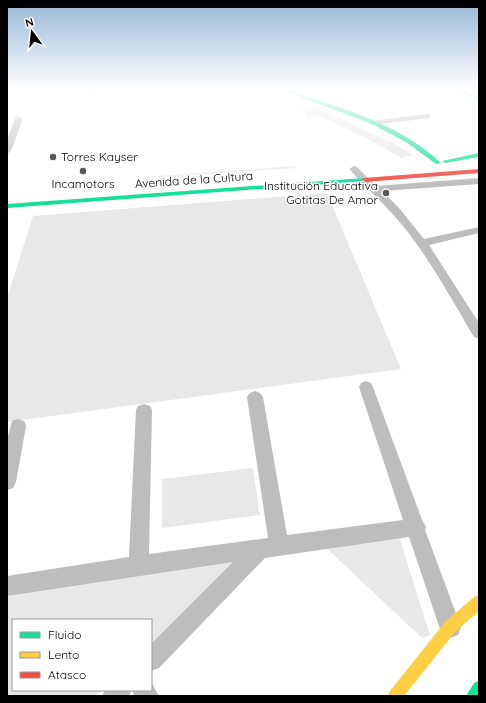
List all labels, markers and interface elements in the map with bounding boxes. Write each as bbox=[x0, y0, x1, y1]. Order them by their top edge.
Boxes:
north arrow bbox=[12, 12, 52, 52]
text: N bbox=[24, 15, 35, 30]
place label: Torres Kayser bbox=[61, 149, 138, 164]
marker: Torres Kayser bbox=[48, 152, 58, 162]
marker: Incamotors bbox=[78, 166, 88, 176]
street label: Avenida de la Cultura bbox=[134, 168, 254, 191]
place label: Incamotors bbox=[51, 176, 115, 191]
place label: Institución Educativa Gotitas De Amor bbox=[264, 178, 378, 207]
marker: Institución Educativa Gotitas De Amor bbox=[381, 188, 391, 198]
legend bbox=[12, 619, 152, 691]
text: Fluido bbox=[48, 627, 81, 642]
text: Lento bbox=[48, 647, 79, 662]
text: Atasco bbox=[48, 667, 86, 682]

